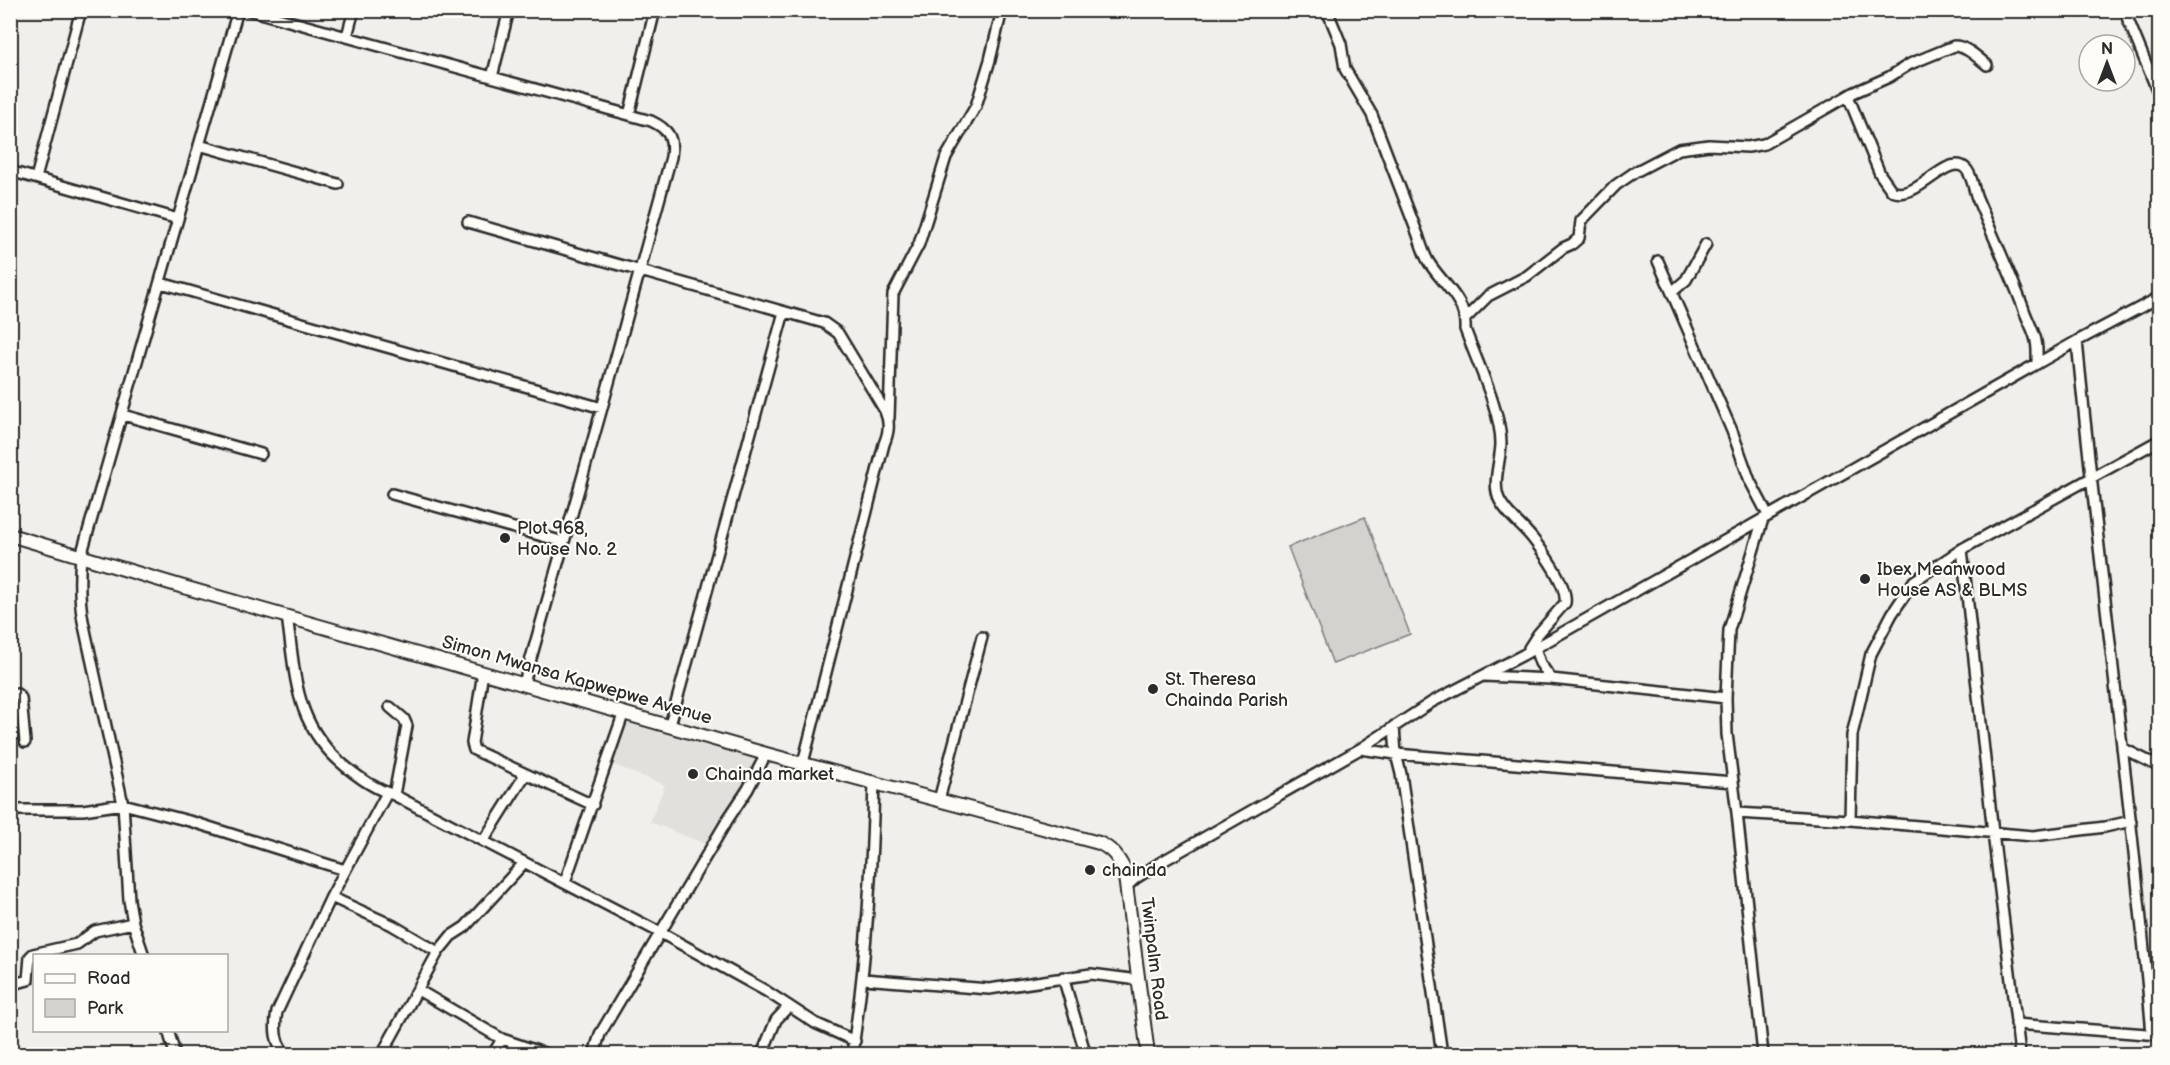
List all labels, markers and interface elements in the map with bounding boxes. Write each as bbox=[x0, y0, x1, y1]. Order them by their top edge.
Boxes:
north arrow bbox=[2077, 33, 2137, 93]
text: N bbox=[2101, 40, 2113, 59]
place label: Plot 968, House No. 2 bbox=[517, 518, 617, 560]
marker: Plot 968, House No. 2 bbox=[498, 531, 512, 545]
place label: Ibex Meanwood House AS & BLMS bbox=[1877, 559, 2027, 601]
marker: Ibex Meanwood House AS & BLMS bbox=[1858, 572, 1872, 586]
street label: Simon Mwansa Kapwepwe Avenue bbox=[440, 631, 715, 729]
place label: St. Theresa Chainda Parish bbox=[1165, 669, 1288, 711]
marker: St. Theresa Chainda Parish bbox=[1146, 682, 1160, 696]
place label: Chainda market bbox=[705, 764, 834, 785]
marker: Chainda market bbox=[686, 767, 700, 781]
place label: chainda bbox=[1102, 860, 1167, 881]
marker: chainda bbox=[1083, 863, 1097, 877]
street label: Twinpalm Road bbox=[1136, 896, 1172, 1022]
legend bbox=[33, 954, 228, 1032]
text: Road bbox=[87, 968, 131, 989]
text: Park bbox=[87, 998, 123, 1019]

